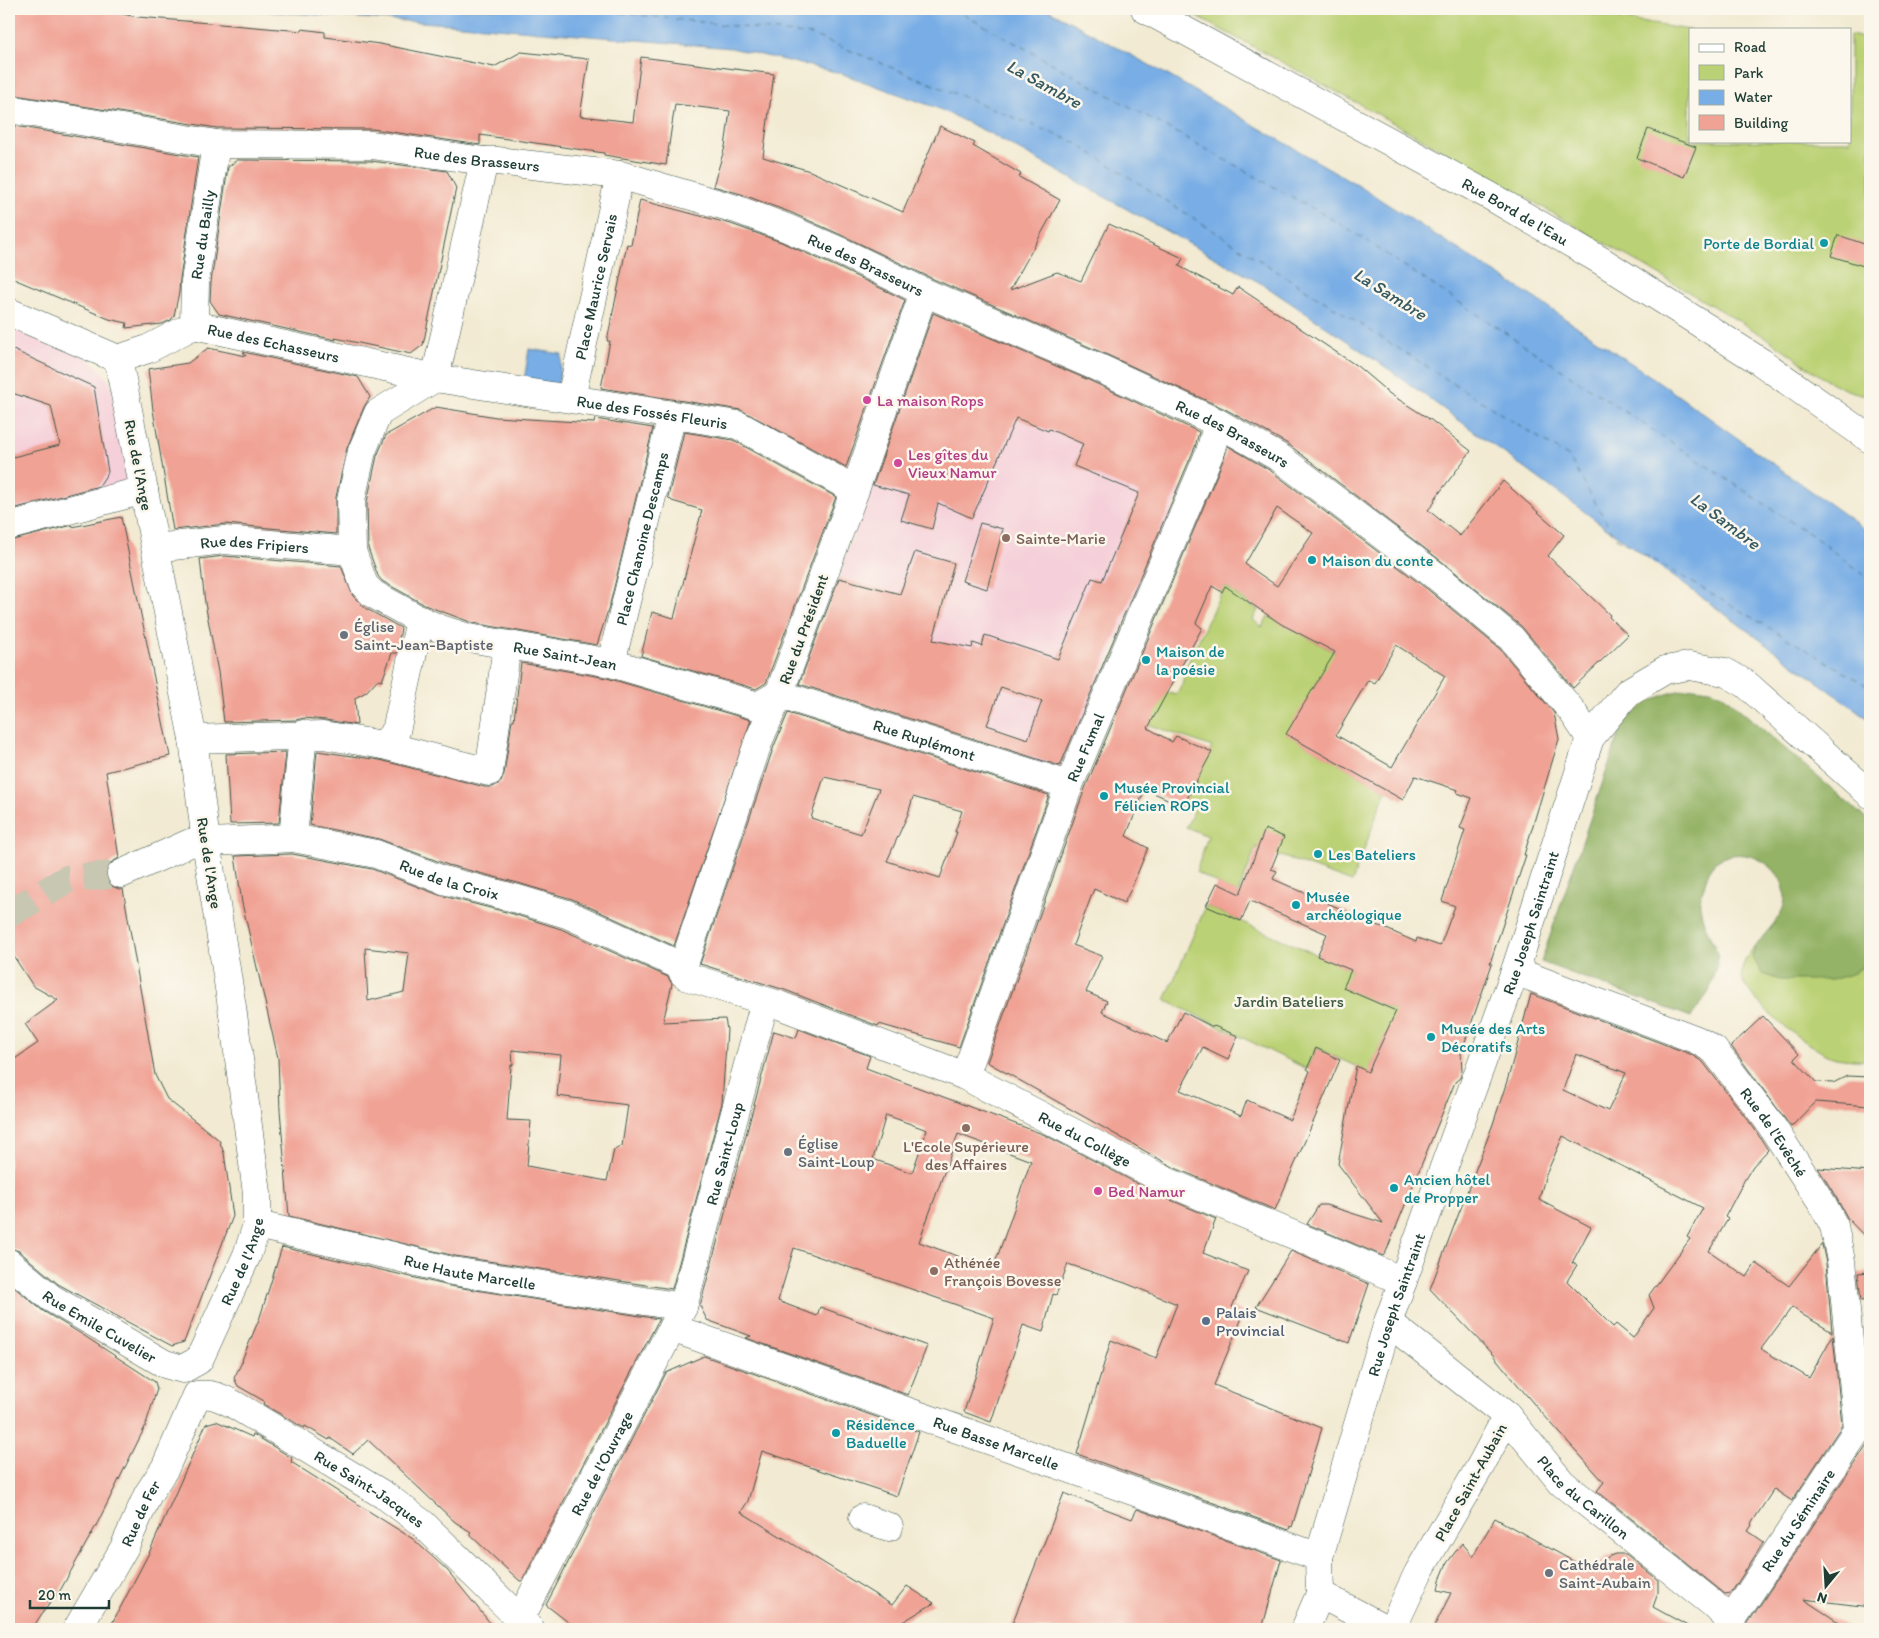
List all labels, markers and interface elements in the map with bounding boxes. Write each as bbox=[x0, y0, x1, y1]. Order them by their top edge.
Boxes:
legend bbox=[1689, 28, 1852, 142]
text: Road bbox=[1734, 38, 1767, 56]
water label: La Sambre bbox=[1003, 55, 1086, 114]
text: Park bbox=[1734, 64, 1764, 82]
text: Water bbox=[1734, 88, 1773, 106]
text: Building bbox=[1734, 114, 1788, 132]
street label: Rue des Brasseurs bbox=[413, 142, 541, 176]
street label: Rue Bord de l'Eau bbox=[1459, 174, 1572, 250]
street label: Rue du Bailly bbox=[186, 188, 219, 281]
street label: Place Maurice Servais bbox=[571, 212, 621, 362]
street label: Rue des Brasseurs bbox=[805, 229, 927, 300]
place label: Porte de Bordial bbox=[1703, 234, 1814, 253]
marker: Porte de Bordial bbox=[1818, 237, 1830, 249]
water label: La Sambre bbox=[1349, 263, 1432, 326]
street label: Rue des Echasseurs bbox=[206, 319, 341, 367]
street label: Rue des Fossés Fleuris bbox=[575, 391, 729, 433]
place label: La maison Rops bbox=[877, 391, 984, 410]
marker: La maison Rops bbox=[861, 394, 873, 406]
street label: Rue des Brasseurs bbox=[1173, 396, 1293, 472]
street label: Rue de l'Ange bbox=[120, 418, 157, 512]
place label: Les gîtes du Vieux Namur bbox=[908, 445, 997, 482]
street label: Place Chanoine Descamps bbox=[612, 450, 673, 628]
marker: Les gîtes du Vieux Namur bbox=[892, 457, 904, 469]
water label: La Sambre bbox=[1686, 488, 1765, 555]
place label: Sainte-Marie bbox=[1016, 529, 1106, 548]
street label: Rue des Fripiers bbox=[199, 531, 310, 557]
marker: Sainte-Marie bbox=[1000, 532, 1012, 544]
place label: Maison du conte bbox=[1322, 551, 1434, 570]
marker: Maison du conte bbox=[1306, 554, 1318, 566]
street label: Rue du Président bbox=[775, 571, 832, 687]
place label: Église Saint-Jean-Baptiste bbox=[354, 617, 494, 654]
marker: Église Saint-Jean-Baptiste bbox=[338, 629, 350, 641]
street label: Rue Saint-Jean bbox=[512, 637, 620, 674]
place label: Maison de la poésie bbox=[1156, 642, 1225, 679]
marker: Maison de la poésie bbox=[1140, 654, 1152, 666]
street label: Rue Fumal bbox=[1062, 710, 1109, 785]
street label: Rue Ruplémont bbox=[871, 715, 978, 765]
place label: Musée Provincial Félicien ROPS bbox=[1114, 778, 1230, 815]
marker: Musée Provincial Félicien ROPS bbox=[1098, 790, 1110, 802]
street label: Rue de l'Ange bbox=[193, 816, 226, 910]
place label: Les Bateliers bbox=[1328, 845, 1416, 864]
marker: Les Bateliers bbox=[1312, 848, 1324, 860]
street label: Rue Joseph Saintraint bbox=[1498, 849, 1563, 997]
street label: Rue de la Croix bbox=[397, 855, 501, 904]
place label: Musée archéologique bbox=[1306, 887, 1402, 924]
marker: Musée archéologique bbox=[1290, 899, 1302, 911]
park label: Jardin Bateliers bbox=[1234, 992, 1344, 1011]
place label: Musée des Arts Décoratifs bbox=[1441, 1019, 1545, 1056]
marker: Musée des Arts Décoratifs bbox=[1425, 1031, 1437, 1043]
street label: Rue de l'Evêché bbox=[1736, 1084, 1811, 1181]
street label: Rue Saint-Loup bbox=[702, 1100, 748, 1207]
street label: Rue du Collège bbox=[1035, 1107, 1134, 1171]
marker: L'Ecole Supérieure des Affaires bbox=[960, 1122, 972, 1134]
place label: Église Saint-Loup bbox=[798, 1134, 874, 1171]
place label: L'Ecole Supérieure des Affaires bbox=[903, 1137, 1029, 1174]
marker: Église Saint-Loup bbox=[782, 1146, 794, 1158]
place label: Ancien hôtel de Propper bbox=[1404, 1170, 1490, 1207]
place label: Bed Namur bbox=[1108, 1182, 1186, 1201]
marker: Ancien hôtel de Propper bbox=[1388, 1182, 1400, 1194]
marker: Bed Namur bbox=[1092, 1185, 1104, 1197]
street label: Rue de l'Ange bbox=[216, 1218, 267, 1308]
street label: Rue Joseph Saintraint bbox=[1364, 1231, 1429, 1379]
street label: Rue Haute Marcelle bbox=[402, 1250, 537, 1294]
place label: Athénée François Bovesse bbox=[944, 1253, 1062, 1290]
marker: Athénée François Bovesse bbox=[928, 1265, 940, 1277]
street label: Rue Emile Cuvelier bbox=[39, 1286, 160, 1367]
place label: Palais Provincial bbox=[1216, 1303, 1285, 1340]
marker: Palais Provincial bbox=[1200, 1315, 1212, 1327]
street label: Rue de l'Ouvrage bbox=[567, 1407, 637, 1519]
street label: Rue Basse Marcelle bbox=[931, 1412, 1062, 1474]
place label: Résidence Baduelle bbox=[846, 1415, 915, 1452]
street label: Place Saint-Aubain bbox=[1430, 1420, 1511, 1545]
marker: Résidence Baduelle bbox=[830, 1427, 842, 1439]
street label: Rue Saint-Jacques bbox=[311, 1446, 428, 1532]
street label: Place du Carillon bbox=[1533, 1452, 1633, 1543]
street label: Rue du Séminaire bbox=[1757, 1465, 1839, 1576]
street label: Rue de Fer bbox=[117, 1477, 165, 1550]
place label: Cathédrale Saint-Aubain bbox=[1559, 1555, 1651, 1592]
north arrow bbox=[1802, 1560, 1852, 1610]
marker: Cathédrale Saint-Aubain bbox=[1543, 1567, 1555, 1579]
scale bar bbox=[30, 1578, 109, 1610]
text: 20 m bbox=[38, 1586, 72, 1604]
text: N bbox=[1815, 1588, 1829, 1607]

